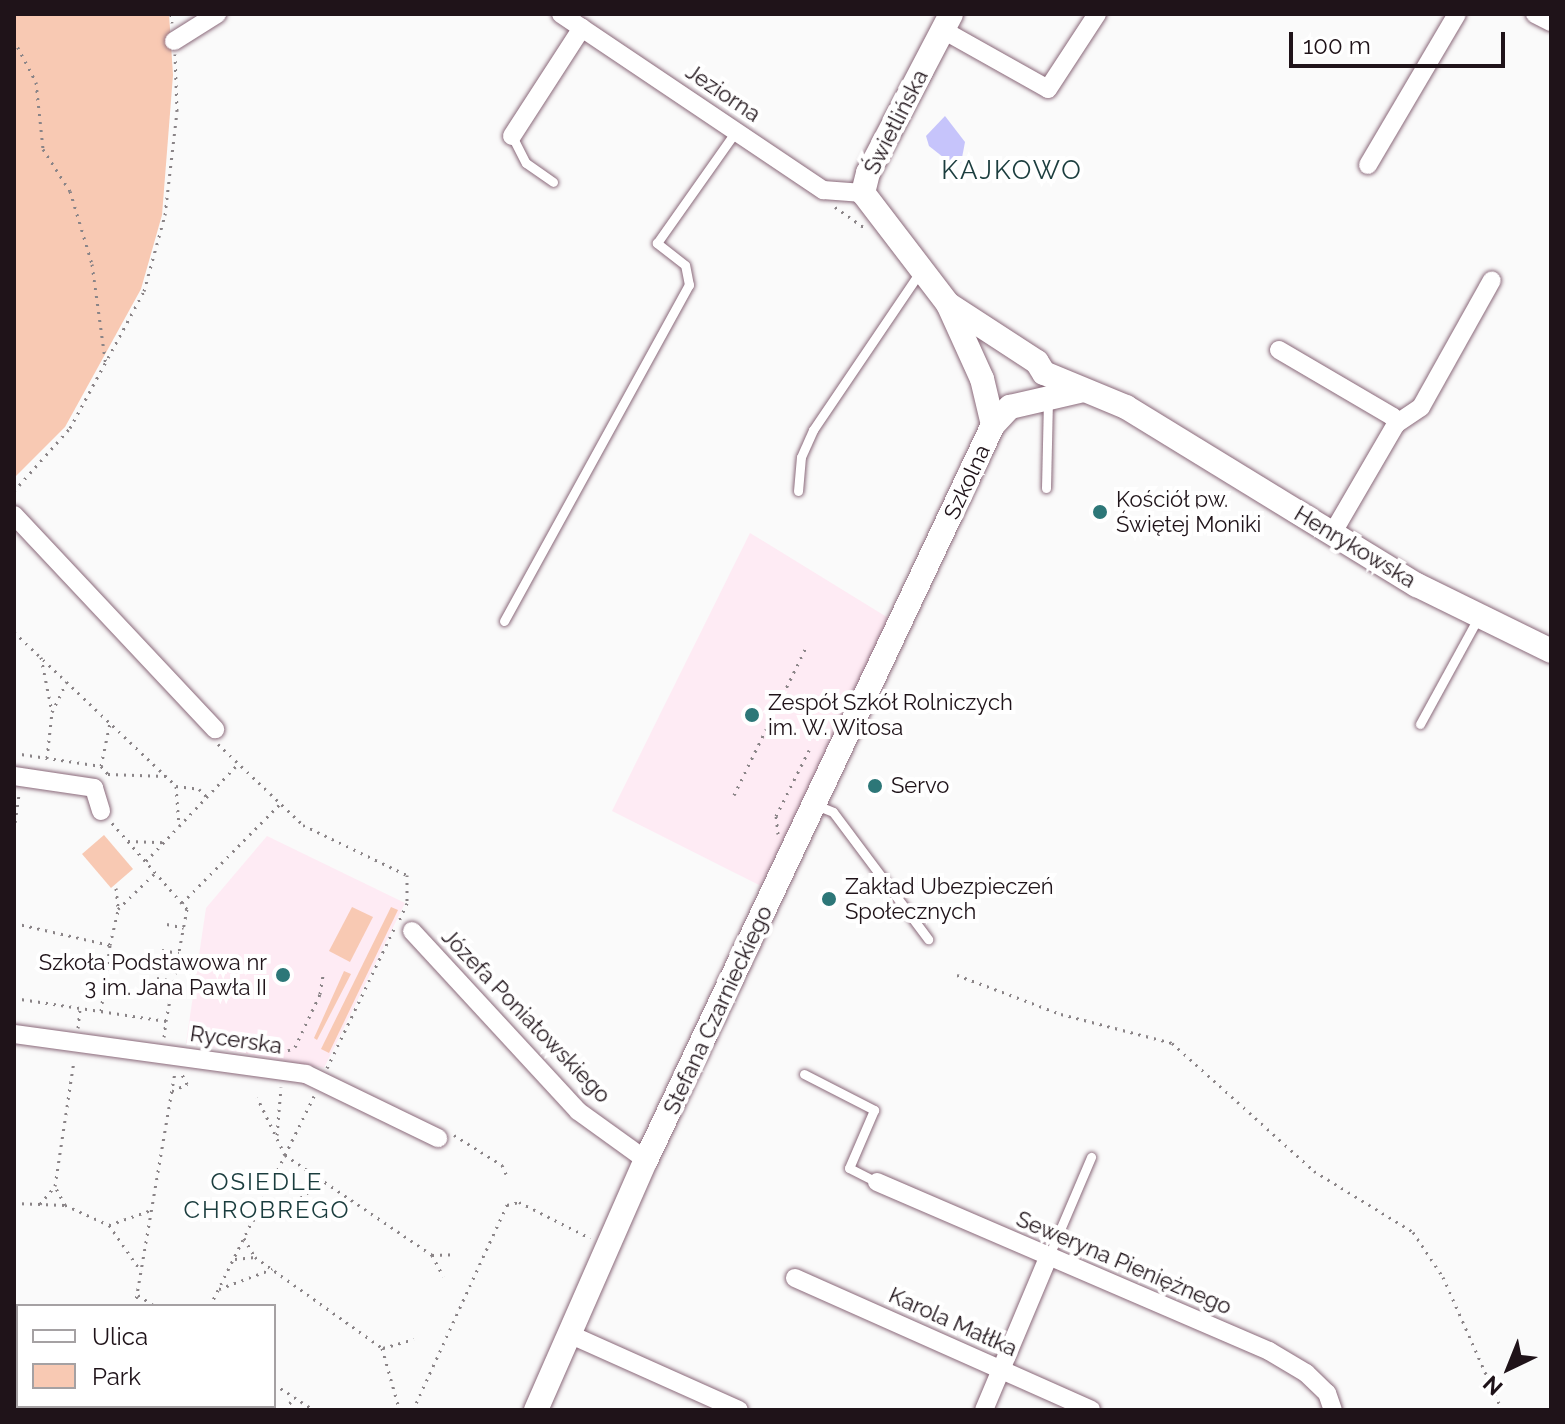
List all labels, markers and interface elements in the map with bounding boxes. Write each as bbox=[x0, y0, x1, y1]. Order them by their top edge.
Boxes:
scale bar bbox=[1293, 16, 1509, 66]
text: 100 m bbox=[1303, 31, 1371, 60]
street label: Jeziorna bbox=[681, 58, 765, 128]
street label: Świetlińska bbox=[858, 65, 934, 179]
district label: KAJKOWO bbox=[941, 155, 1083, 187]
street label: Szkolna bbox=[938, 441, 996, 523]
place label: Kościół pw. Świętej Moniki bbox=[1116, 486, 1261, 538]
street label: Henrykowska bbox=[1289, 500, 1421, 594]
marker: Kościół pw. Świętej Moniki bbox=[1091, 503, 1109, 521]
place label: Zespół Szkół Rolniczych im. W. Witosa bbox=[768, 689, 1014, 740]
marker: Zespół Szkół Rolniczych im. W. Witosa bbox=[743, 706, 761, 724]
place label: Servo bbox=[891, 773, 949, 799]
marker: Servo bbox=[866, 777, 884, 795]
place label: Zakład Ubezpieczeń Społecznych bbox=[845, 873, 1054, 924]
marker: Zakład Ubezpieczeń Społecznych bbox=[820, 890, 838, 908]
street label: Stefana Czarnieckiego bbox=[658, 902, 778, 1118]
street label: Józefa Poniatowskiego bbox=[436, 924, 616, 1108]
place label: Szkoła Podstawowa nr 3 im. Jana Pawła II bbox=[39, 949, 267, 1000]
marker: Szkoła Podstawowa nr 3 im. Jana Pawła II bbox=[274, 966, 292, 984]
street label: Rycerska bbox=[188, 1020, 284, 1060]
district label: OSIEDLE CHROBREGO bbox=[183, 1168, 351, 1224]
street label: Seweryna Pieniężnego bbox=[1012, 1206, 1236, 1320]
street label: Karola Małłka bbox=[885, 1282, 1021, 1362]
legend bbox=[16, 1304, 276, 1408]
text: Ulica bbox=[92, 1322, 148, 1351]
north arrow bbox=[1469, 1328, 1549, 1408]
text: Park bbox=[92, 1362, 141, 1391]
text: N bbox=[1478, 1370, 1508, 1401]

